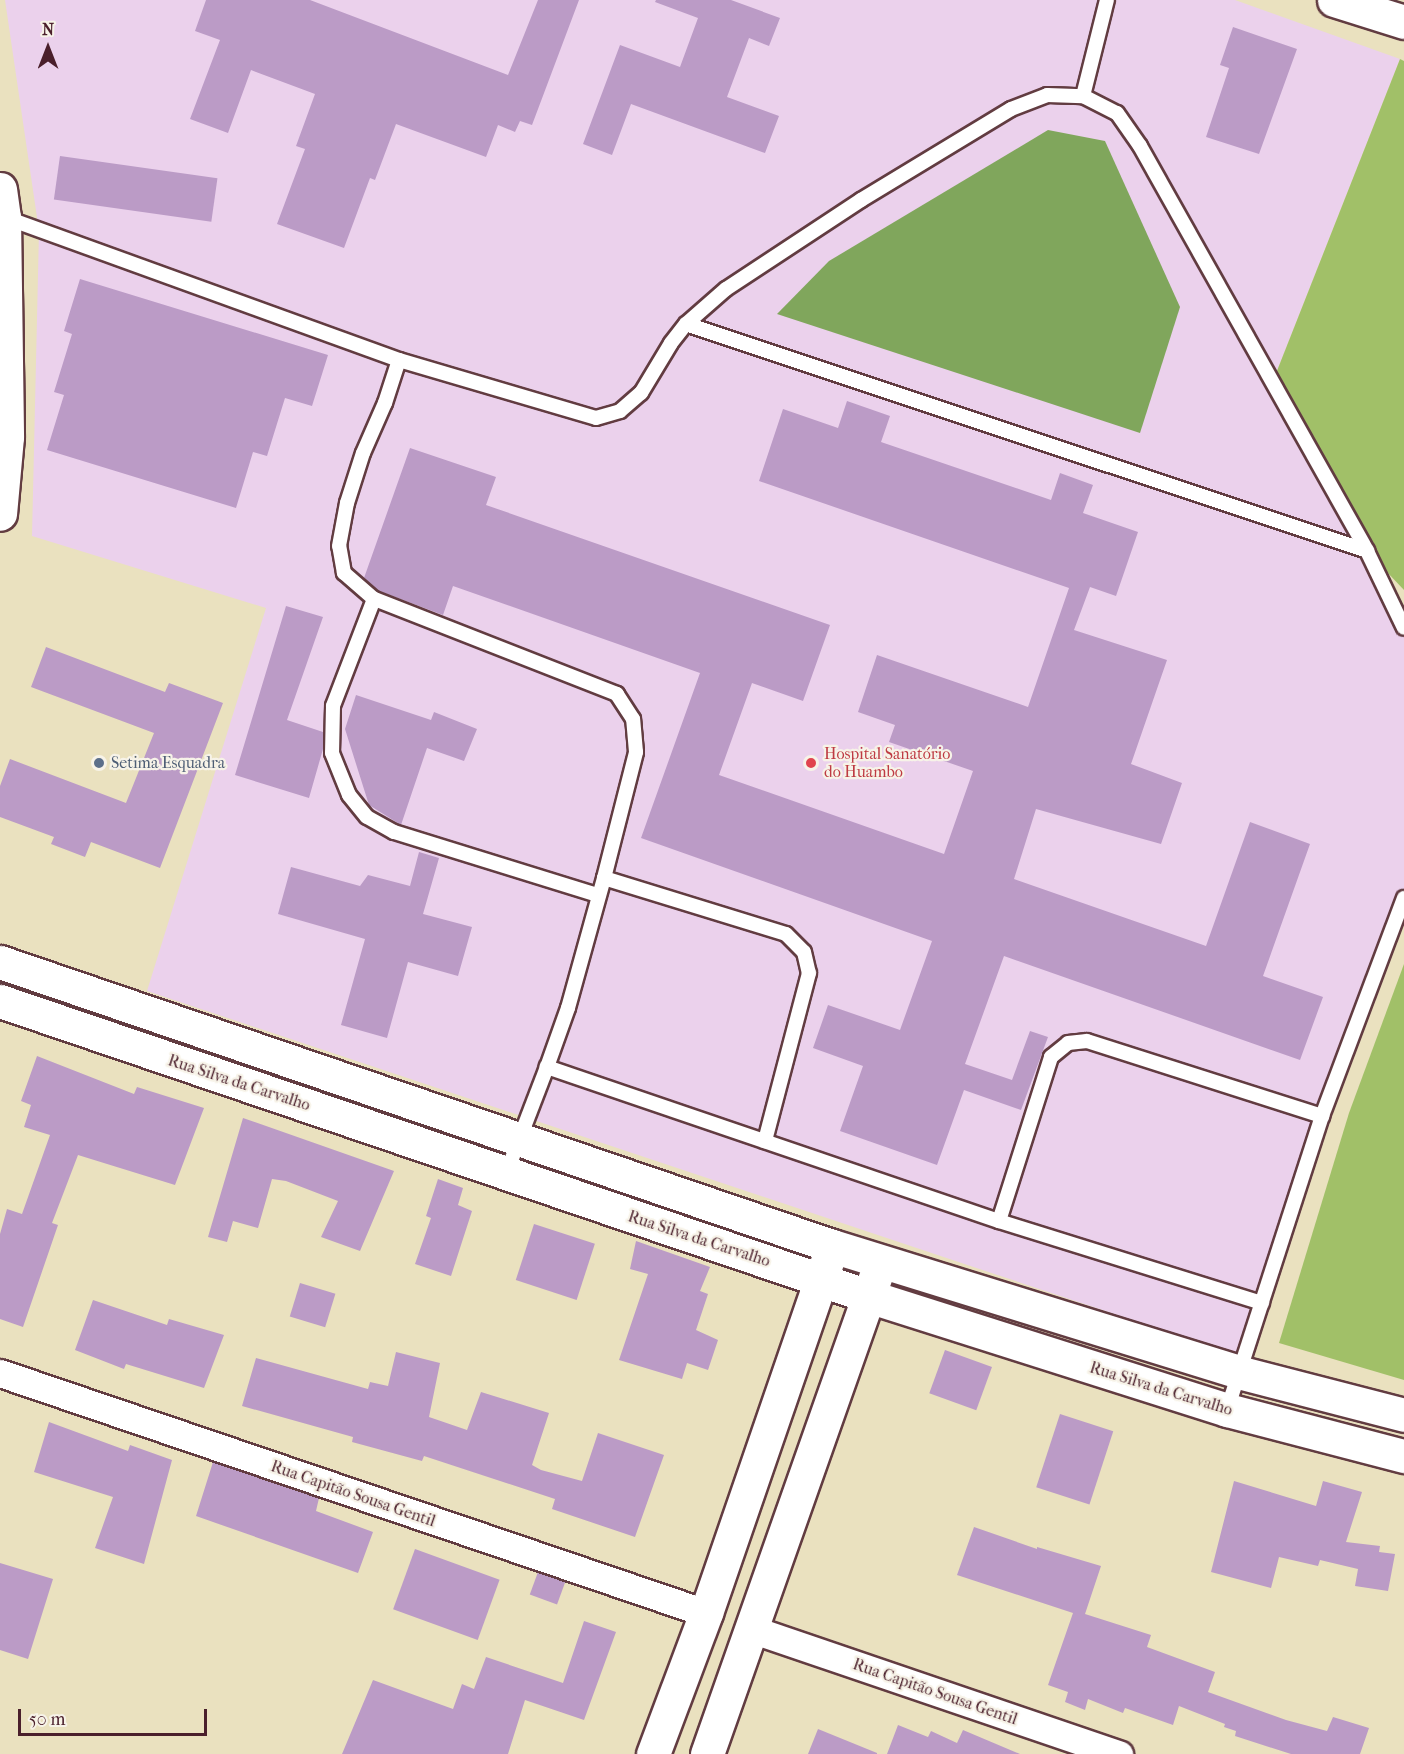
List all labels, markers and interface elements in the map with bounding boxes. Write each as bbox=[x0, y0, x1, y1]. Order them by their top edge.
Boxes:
north arrow bbox=[18, 18, 78, 78]
text: N bbox=[42, 20, 54, 39]
place label: Hospital Sanatório do Huambo bbox=[824, 744, 950, 782]
place label: Setima Esquadra bbox=[111, 753, 225, 773]
marker: Hospital Sanatório do Huambo bbox=[802, 754, 820, 772]
marker: Setima Esquadra bbox=[92, 756, 106, 770]
street label: Rua Silva da Carvalho bbox=[166, 1051, 312, 1115]
street label: Rua Silva da Carvalho bbox=[626, 1207, 772, 1271]
street label: Rua Silva da Carvalho bbox=[1087, 1358, 1235, 1420]
street label: Rua Capitão Sousa Gentil bbox=[268, 1457, 438, 1531]
street label: Rua Capitão Sousa Gentil bbox=[850, 1655, 1020, 1729]
scale bar bbox=[21, 1697, 210, 1735]
text: 50 m bbox=[29, 1709, 65, 1730]

